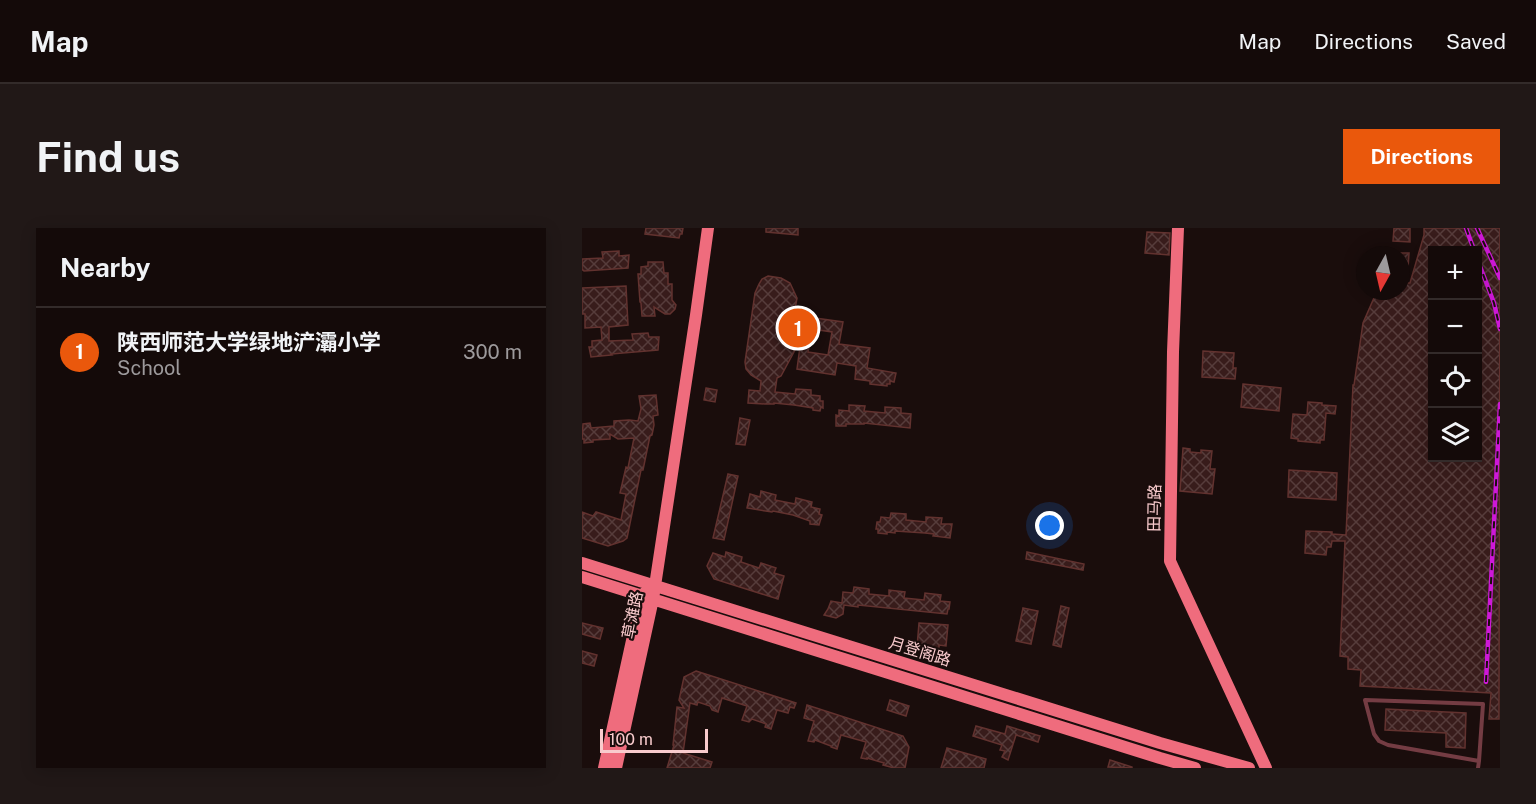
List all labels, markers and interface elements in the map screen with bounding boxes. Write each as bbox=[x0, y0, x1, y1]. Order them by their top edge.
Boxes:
text: Map bbox=[30, 25, 89, 58]
text: Map bbox=[1239, 29, 1281, 54]
text: Directions bbox=[1314, 29, 1413, 54]
text: Saved bbox=[1446, 29, 1506, 54]
button: Directions bbox=[1343, 129, 1500, 184]
text: Find us bbox=[36, 132, 180, 181]
north arrow bbox=[1356, 246, 1410, 300]
map controls bbox=[1428, 246, 1482, 462]
button: + bbox=[1428, 246, 1482, 300]
text: Nearby bbox=[60, 252, 150, 283]
button: − bbox=[1428, 300, 1482, 354]
pin: 1 bbox=[778, 306, 818, 350]
text: 陕西师范大学绿地浐灞小学 bbox=[117, 329, 381, 355]
text: 1 bbox=[75, 340, 84, 364]
text: 300 m bbox=[463, 340, 522, 364]
button: locate bbox=[1428, 354, 1482, 408]
text: School bbox=[117, 356, 181, 380]
button: layers bbox=[1428, 408, 1482, 462]
street label: 田马路 bbox=[1145, 484, 1164, 532]
your location bbox=[1035, 511, 1064, 540]
street label: 草滩路 bbox=[619, 590, 646, 640]
street label: 月登阁路 bbox=[886, 633, 953, 670]
scale bar bbox=[600, 726, 708, 754]
text: 100 m bbox=[609, 730, 653, 749]

